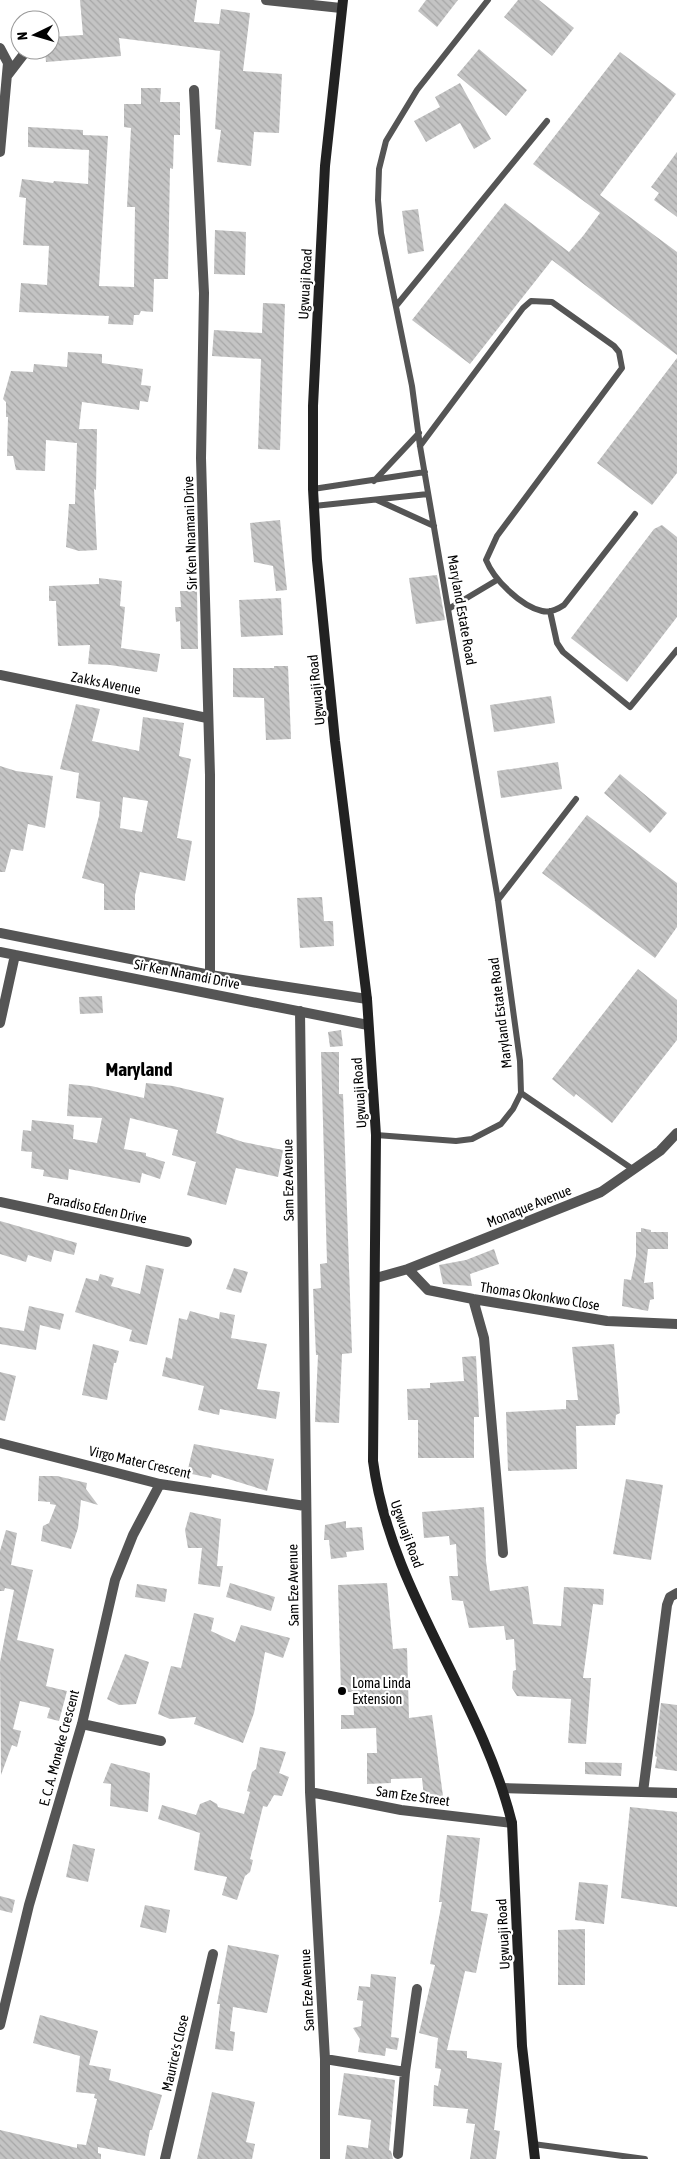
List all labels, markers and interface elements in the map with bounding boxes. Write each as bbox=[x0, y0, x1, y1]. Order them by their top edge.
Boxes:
north arrow bbox=[10, 10, 60, 60]
text: N bbox=[14, 31, 30, 41]
street label: Ugwuaji Road bbox=[295, 248, 315, 320]
street label: Sir Ken Nnamani Drive bbox=[180, 476, 200, 590]
street label: Maryland Estate Road bbox=[444, 554, 480, 666]
street label: Ugwuaji Road bbox=[304, 654, 328, 726]
street label: Zakks Avenue bbox=[70, 668, 142, 698]
street label: Sir Ken Nnamdi Drive bbox=[133, 956, 241, 992]
street label: Maryland Estate Road bbox=[485, 957, 515, 1069]
street label: Ugwuaji Road bbox=[349, 1057, 369, 1129]
district label: Maryland bbox=[105, 1058, 173, 1080]
street label: Sam Eze Avenue bbox=[279, 1139, 297, 1221]
street label: Monaque Avenue bbox=[484, 1182, 574, 1230]
street label: Paradiso Eden Drive bbox=[46, 1190, 148, 1226]
street label: Thomas Okonkwo Close bbox=[479, 1279, 601, 1313]
street label: Virgo Mater Crescent bbox=[87, 1442, 193, 1482]
street label: Ugwuaji Road bbox=[387, 1498, 427, 1570]
street label: Sam Eze Avenue bbox=[284, 1544, 302, 1626]
place label: Loma Linda Extension bbox=[352, 1675, 411, 1707]
marker: Loma Linda Extension bbox=[336, 1685, 348, 1697]
street label: E. C. A. Moneke Crescent bbox=[36, 1688, 82, 1808]
street label: Sam Eze Street bbox=[375, 1783, 451, 1809]
street label: Ugwuaji Road bbox=[493, 1898, 513, 1970]
street label: Sam Eze Avenue bbox=[297, 1948, 317, 2032]
street label: Maurice's Close bbox=[158, 2013, 192, 2093]

